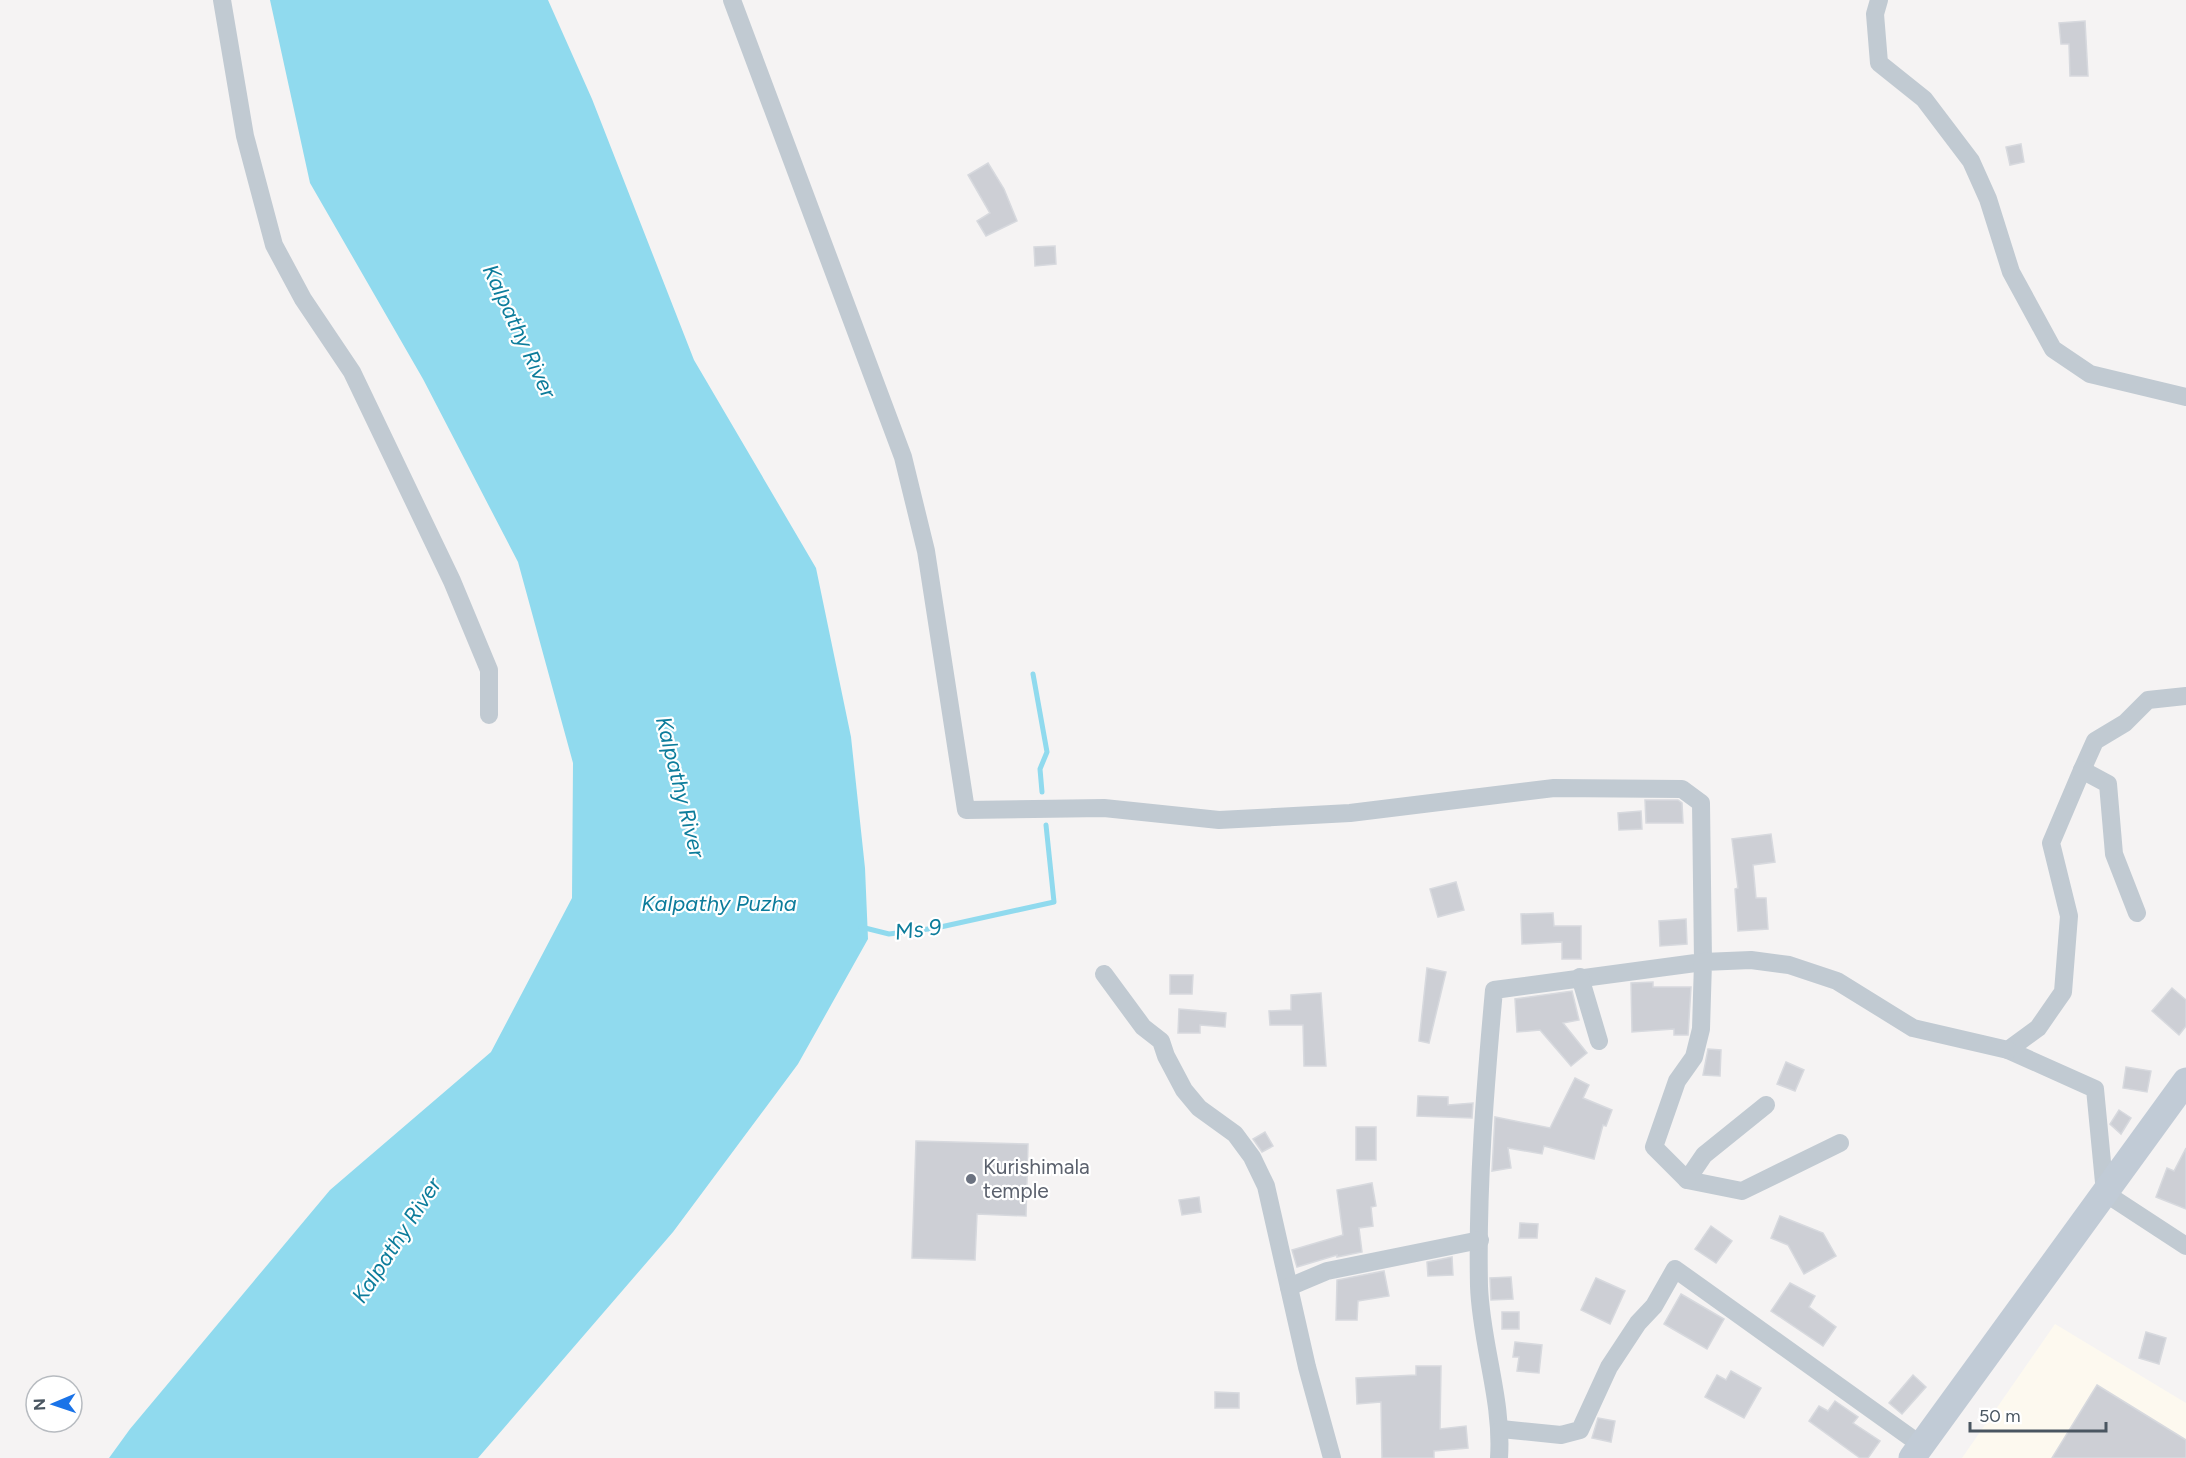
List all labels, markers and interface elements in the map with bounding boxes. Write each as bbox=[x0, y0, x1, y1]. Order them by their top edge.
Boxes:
water label: Kalpathy River bbox=[477, 260, 563, 404]
water label: Kalpathy River bbox=[650, 714, 711, 862]
water label: Kalpathy Puzha bbox=[641, 890, 797, 917]
water label: Ms 9 bbox=[893, 913, 943, 946]
place label: Kurishimala temple bbox=[983, 1154, 1090, 1203]
water label: Kalpathy River bbox=[346, 1171, 448, 1308]
marker: Kurishimala temple bbox=[964, 1172, 978, 1186]
north arrow bbox=[24, 1374, 84, 1434]
scale bar bbox=[1970, 1395, 2106, 1433]
text: N bbox=[30, 1398, 49, 1411]
text: 50 m bbox=[1979, 1405, 2021, 1427]

